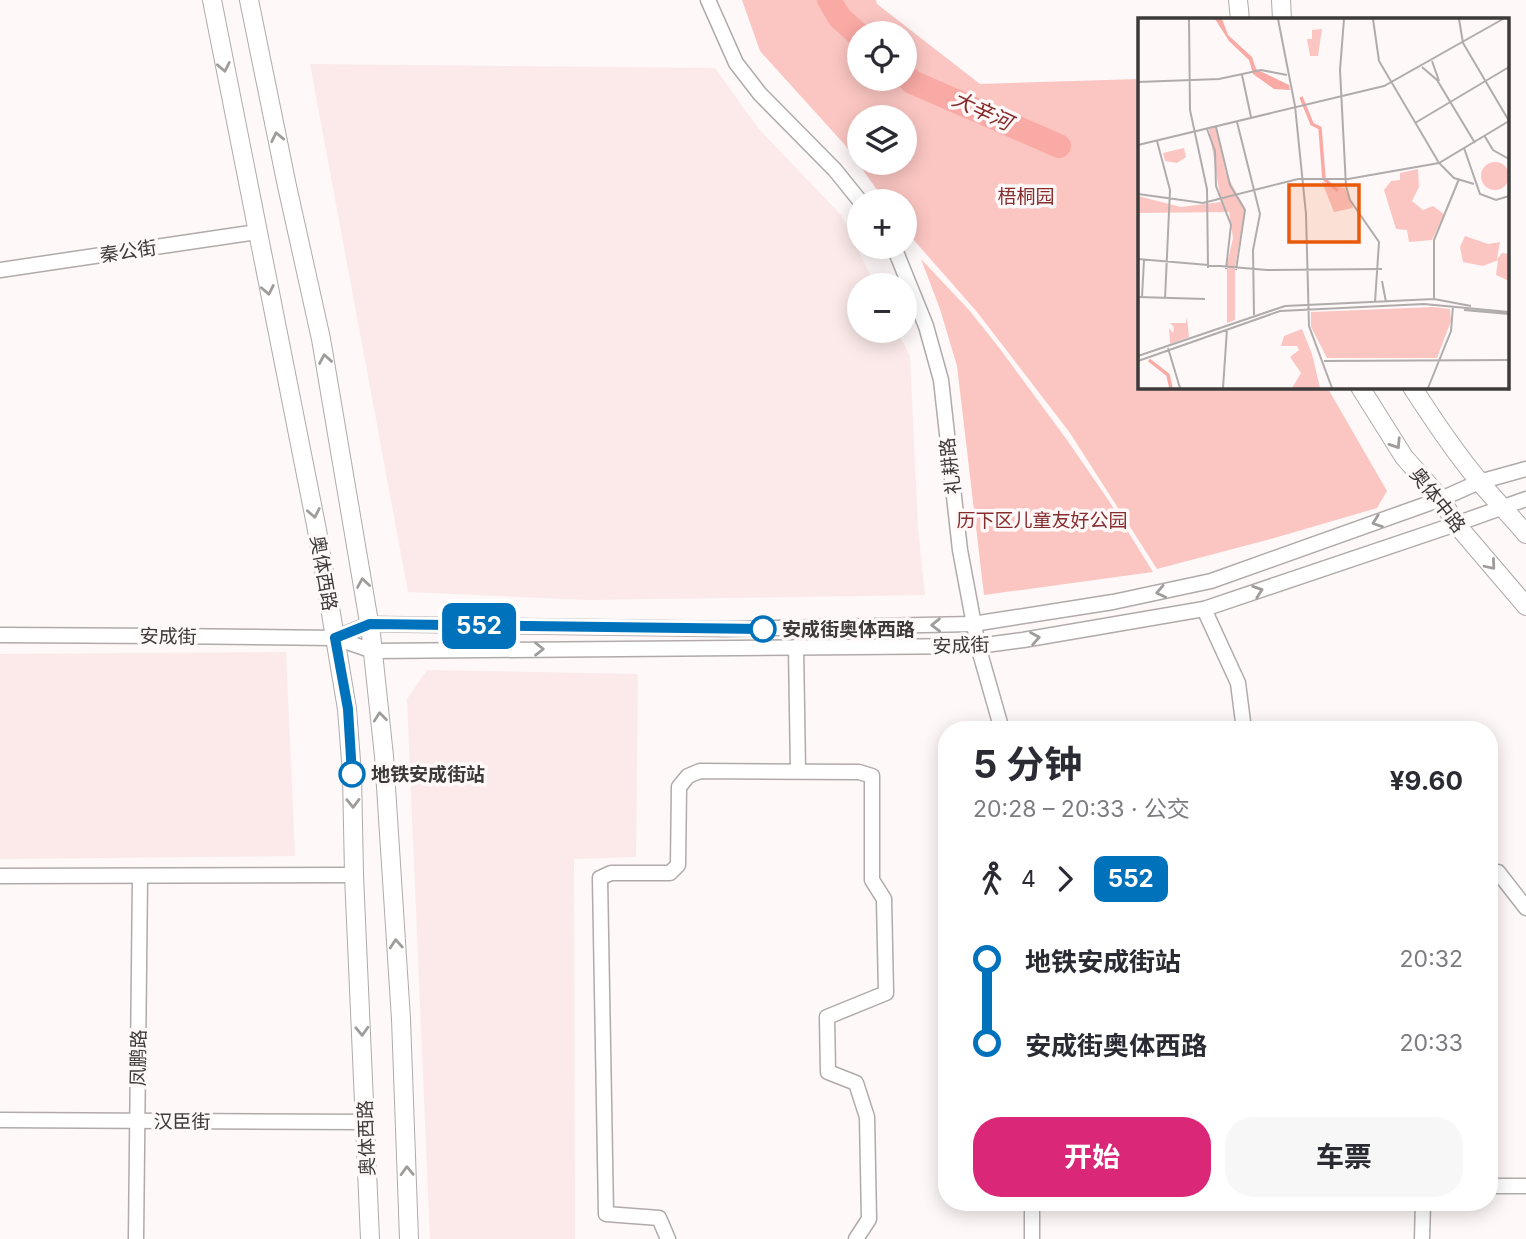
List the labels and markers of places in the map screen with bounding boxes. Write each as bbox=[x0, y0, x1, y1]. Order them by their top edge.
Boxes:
marker: 安成街奥体西路 bbox=[750, 616, 776, 642]
place label: 安成街奥体西路 bbox=[782, 618, 915, 641]
marker: 地铁安成街站 bbox=[339, 761, 365, 787]
place label: 地铁安成街站 bbox=[371, 763, 485, 786]

